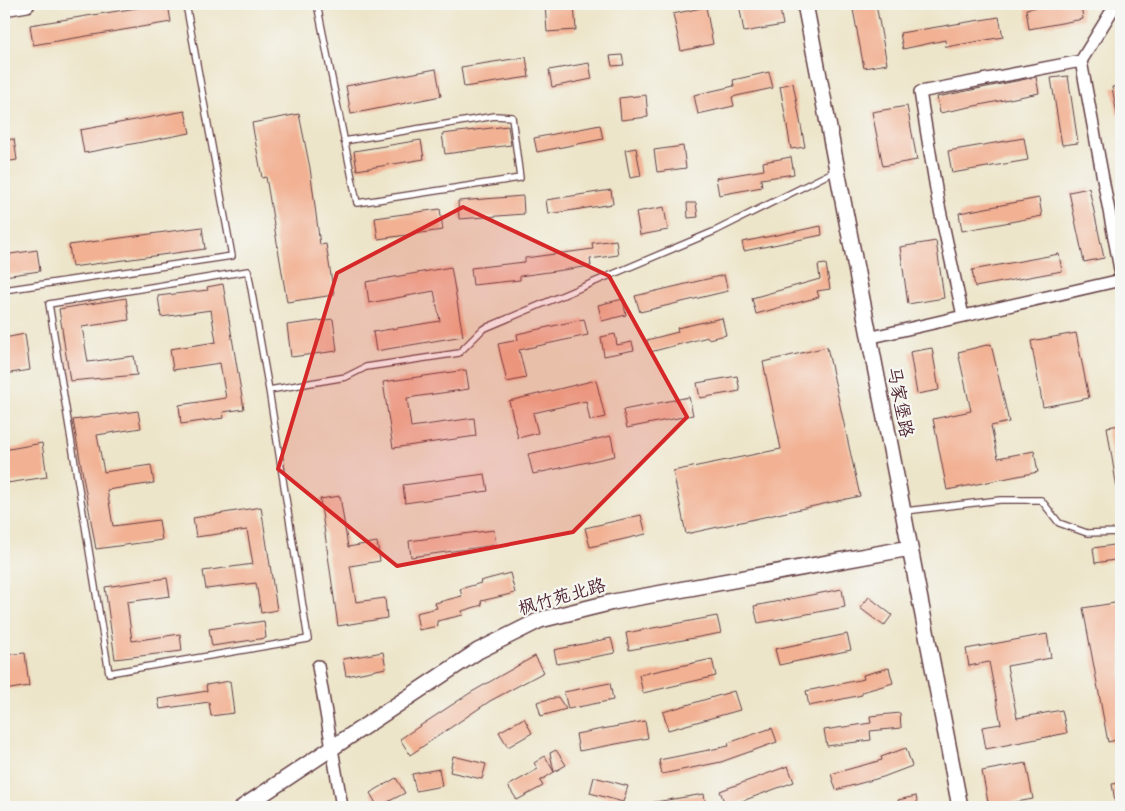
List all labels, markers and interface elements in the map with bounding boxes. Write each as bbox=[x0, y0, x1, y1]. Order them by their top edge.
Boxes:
street label: 马家堡路 bbox=[882, 364, 918, 440]
street label: 枫竹苑北路 bbox=[516, 574, 608, 620]

